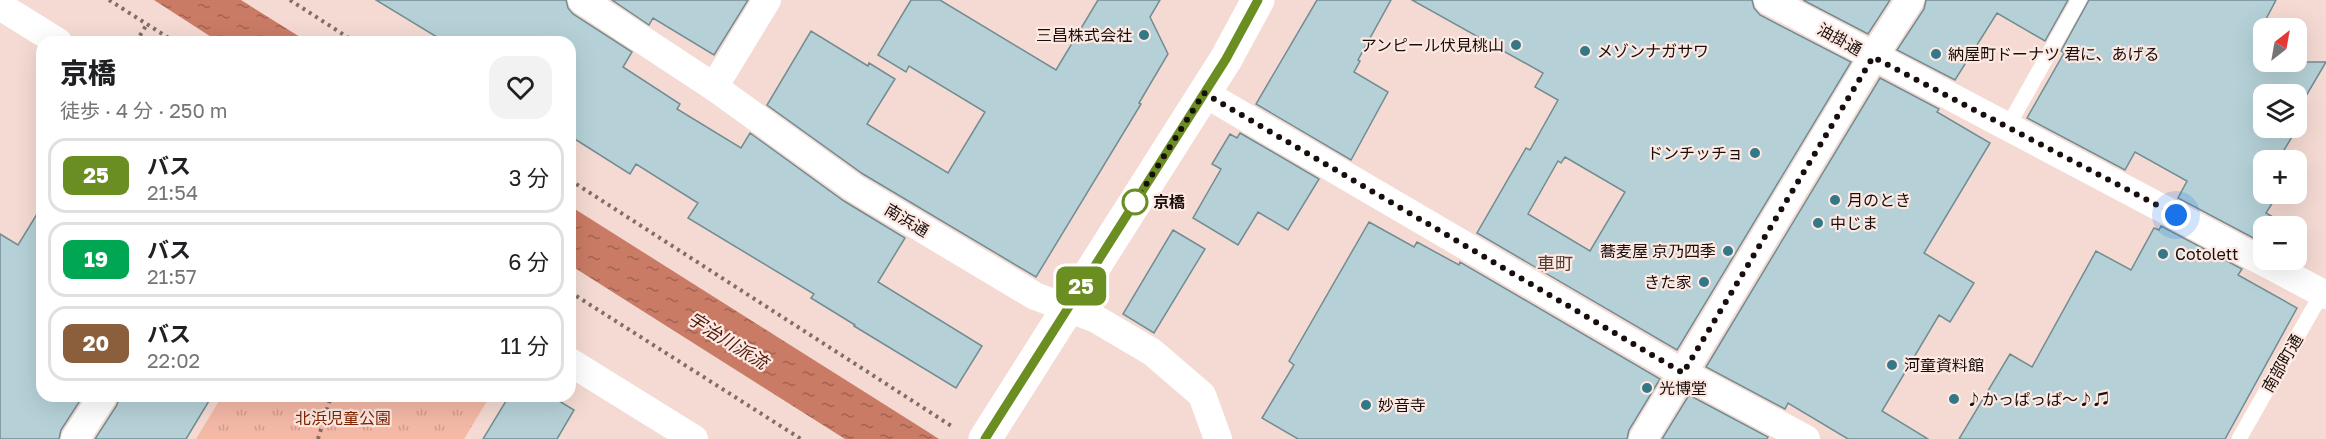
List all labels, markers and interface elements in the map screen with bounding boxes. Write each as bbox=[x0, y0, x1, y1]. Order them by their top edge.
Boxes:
north arrow bbox=[2253, 18, 2307, 72]
map controls bbox=[2253, 18, 2307, 270]
street label: 油掛通 bbox=[1814, 19, 1866, 59]
place label: 三昌株式会社 bbox=[1036, 25, 1132, 45]
marker: 三昌株式会社 bbox=[1137, 28, 1151, 42]
place label: アンピール伏見桃山 bbox=[1361, 35, 1504, 55]
marker: アンピール伏見桃山 bbox=[1509, 38, 1523, 52]
place label: メゾンナガサワ bbox=[1597, 41, 1709, 61]
marker: メゾンナガサワ bbox=[1578, 44, 1592, 58]
place label: 納屋町ドーナツ 君に、あげる bbox=[1948, 44, 2160, 64]
marker: 納屋町ドーナツ 君に、あげる bbox=[1929, 47, 1943, 61]
text: 京橋 bbox=[60, 56, 116, 89]
button: heart bbox=[489, 56, 552, 119]
button: layers bbox=[2253, 84, 2307, 138]
text: 徒歩 · 4 分 · 250 m bbox=[60, 98, 228, 122]
place label: ドンチッチョ bbox=[1647, 143, 1743, 163]
marker: ドンチッチョ bbox=[1748, 146, 1762, 160]
button: + bbox=[2253, 150, 2307, 204]
text: バス bbox=[147, 152, 191, 179]
text: 25 bbox=[83, 162, 109, 188]
text: 3 分 bbox=[509, 164, 549, 191]
text: 21:54 bbox=[147, 180, 198, 204]
marker: 京橋 bbox=[1122, 189, 1148, 215]
place label: 月のとき bbox=[1847, 190, 1911, 210]
place label: 京橋 bbox=[1153, 192, 1185, 212]
marker: 月のとき bbox=[1828, 193, 1842, 207]
street label: 南浜通 bbox=[881, 199, 933, 241]
your location bbox=[2161, 200, 2191, 230]
place label: 中じま bbox=[1830, 213, 1878, 233]
marker: 中じま bbox=[1811, 216, 1825, 230]
button: − bbox=[2253, 216, 2307, 270]
text: バス bbox=[147, 236, 191, 263]
place label: 蕎麦屋 京乃四季 bbox=[1600, 241, 1716, 261]
marker: 蕎麦屋 京乃四季 bbox=[1721, 244, 1735, 258]
place label: Cotolett bbox=[2175, 244, 2238, 264]
text: 19 bbox=[84, 246, 108, 272]
marker: Cotolett bbox=[2156, 247, 2170, 261]
text: 6 分 bbox=[508, 248, 549, 275]
district label: 車町 bbox=[1537, 252, 1573, 274]
text: 21:57 bbox=[147, 264, 197, 288]
line badge: 25 bbox=[1054, 266, 1108, 306]
place label: きた家 bbox=[1644, 272, 1692, 292]
text: 25 bbox=[1068, 273, 1094, 299]
marker: きた家 bbox=[1697, 275, 1711, 289]
water label: 宇治川派流 bbox=[684, 307, 775, 375]
text: バス bbox=[147, 320, 191, 347]
text: 20 bbox=[83, 330, 109, 356]
street label: 南部町通 bbox=[2257, 330, 2307, 396]
text: 11 分 bbox=[500, 332, 549, 359]
text: 22:02 bbox=[147, 348, 200, 372]
place label: 河童資料館 bbox=[1904, 355, 1984, 375]
marker: 河童資料館 bbox=[1885, 358, 1899, 372]
place label: 光博堂 bbox=[1659, 378, 1707, 398]
marker: 光博堂 bbox=[1640, 381, 1654, 395]
place label: ♪かっぱっぱ〜♪♫ bbox=[1966, 389, 2110, 409]
marker: ♪かっぱっぱ〜♪♫ bbox=[1947, 392, 1961, 406]
place label: 妙音寺 bbox=[1378, 395, 1426, 415]
marker: 妙音寺 bbox=[1359, 398, 1373, 412]
park label: 北浜児童公園 bbox=[295, 408, 391, 428]

